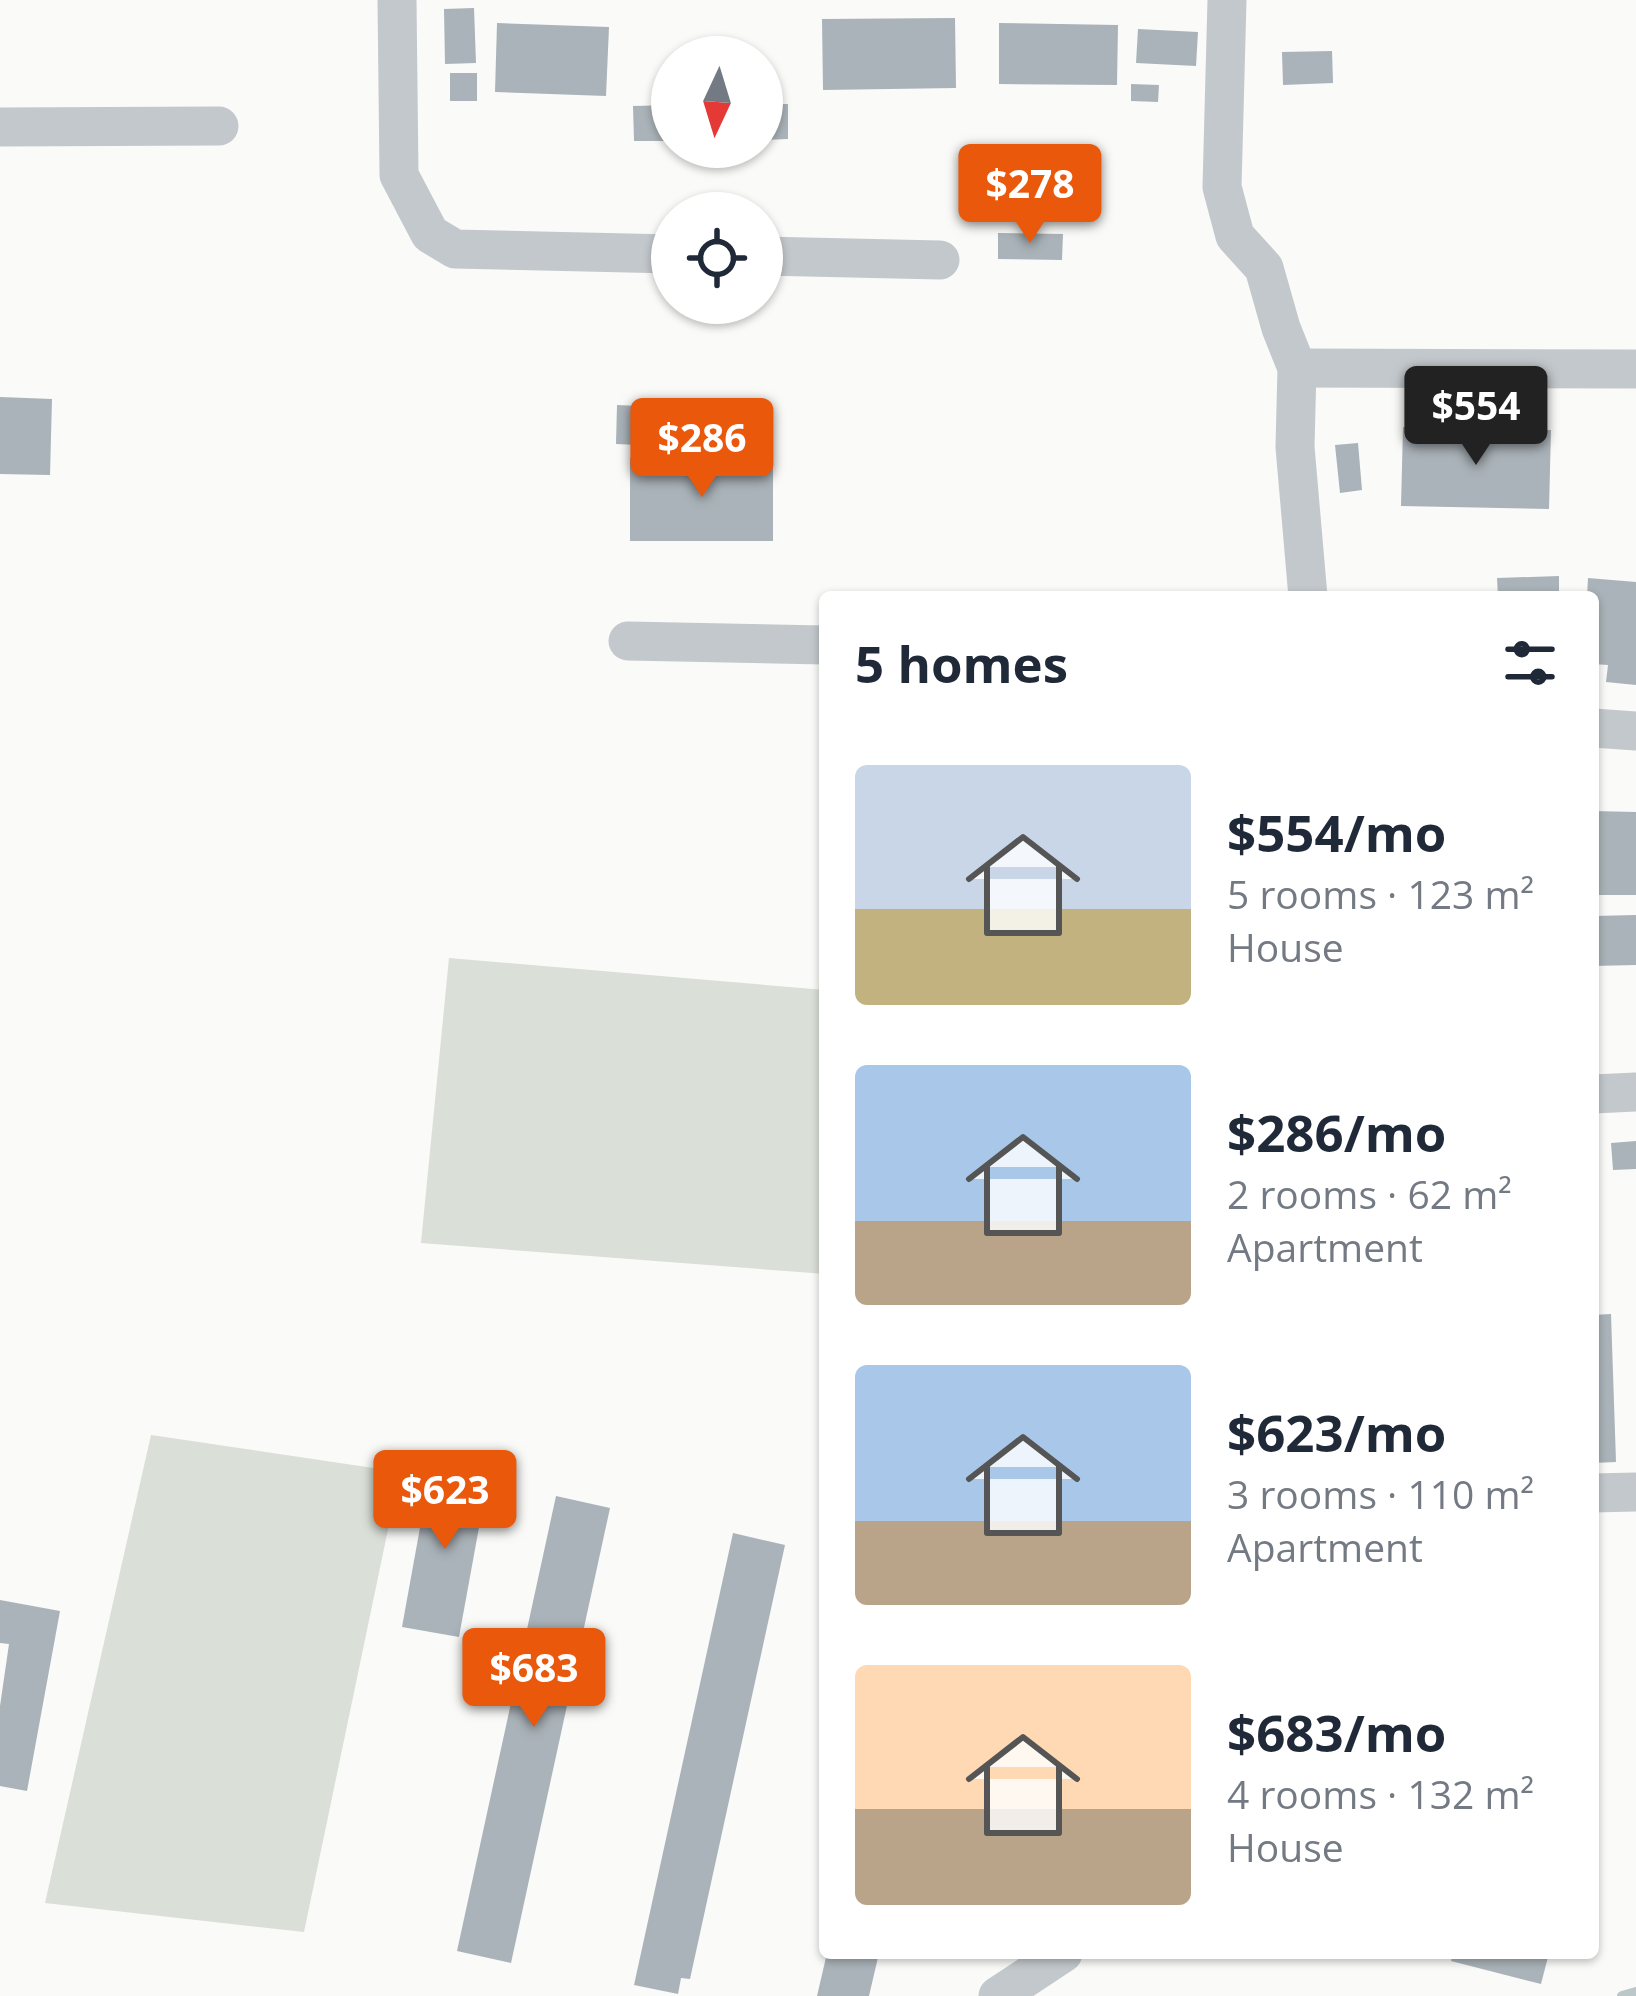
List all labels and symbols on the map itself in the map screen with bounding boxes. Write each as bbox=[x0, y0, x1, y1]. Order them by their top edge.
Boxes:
north arrow bbox=[651, 36, 783, 168]
pin: $278 bbox=[959, 144, 1101, 246]
pin: $554 bbox=[1405, 366, 1547, 468]
pin: $286 bbox=[631, 398, 773, 500]
pin: $623 bbox=[374, 1450, 516, 1552]
pin: $683 bbox=[463, 1628, 605, 1730]

